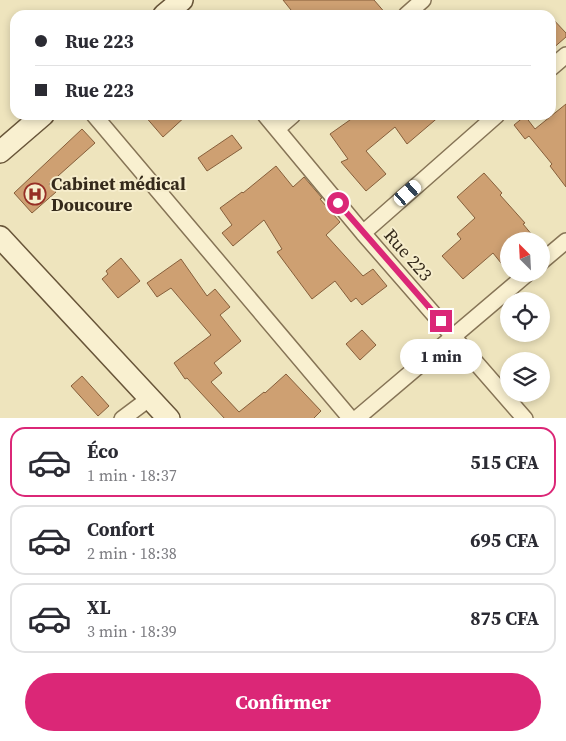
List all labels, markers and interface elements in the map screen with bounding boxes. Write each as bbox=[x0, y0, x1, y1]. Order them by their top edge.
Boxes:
text: Rue 223 bbox=[65, 28, 134, 54]
text: Rue 223 bbox=[65, 77, 134, 103]
place label: Cabinet médical Doucoure bbox=[51, 171, 186, 217]
car bbox=[391, 177, 424, 209]
hospital icon: Cabinet médical Doucoure bbox=[23, 182, 47, 206]
route start bbox=[327, 192, 349, 214]
street label: Rue 223 bbox=[379, 223, 438, 286]
north arrow bbox=[500, 232, 550, 282]
map controls bbox=[500, 232, 550, 402]
button: locate bbox=[500, 292, 550, 342]
route end bbox=[430, 310, 452, 332]
callout: 1 min bbox=[400, 338, 482, 374]
text: 1 min bbox=[420, 345, 462, 367]
button: layers bbox=[500, 352, 550, 402]
text: Éco bbox=[87, 438, 119, 464]
icon: car bbox=[27, 440, 72, 485]
text: 515 CFA bbox=[470, 449, 539, 475]
text: 1 min · 18:37 bbox=[87, 464, 177, 486]
text: Confort bbox=[87, 516, 154, 542]
icon: car bbox=[27, 518, 72, 563]
text: 695 CFA bbox=[470, 527, 539, 553]
text: 2 min · 18:38 bbox=[87, 542, 177, 564]
text: XL bbox=[87, 594, 110, 620]
icon: car bbox=[27, 596, 72, 641]
text: 875 CFA bbox=[470, 605, 539, 631]
text: 3 min · 18:39 bbox=[87, 620, 177, 642]
button: Confirmer bbox=[25, 673, 541, 731]

